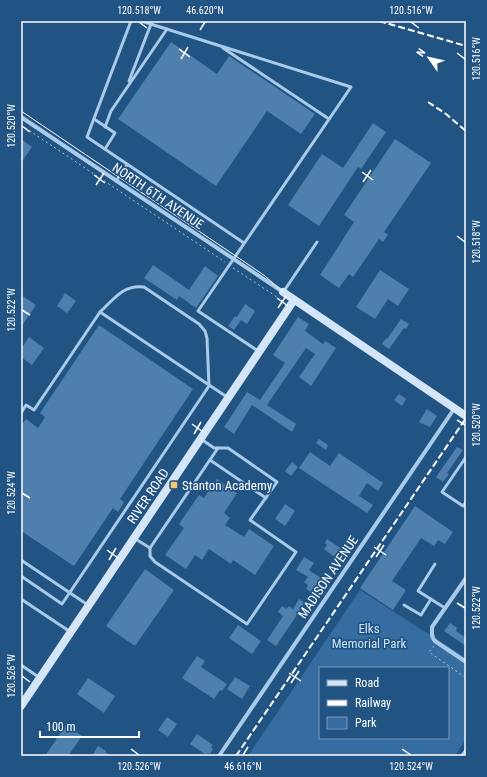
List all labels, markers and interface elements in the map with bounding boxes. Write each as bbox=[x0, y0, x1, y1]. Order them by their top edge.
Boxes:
text: 120.518°W bbox=[117, 5, 161, 16]
text: 46.620°N bbox=[186, 5, 224, 16]
text: 120.516°W bbox=[389, 5, 433, 16]
text: 120.516°W bbox=[471, 37, 482, 81]
north arrow bbox=[409, 38, 449, 78]
text: N bbox=[414, 46, 429, 59]
text: 120.520°W bbox=[6, 104, 17, 148]
street label: NORTH 6TH AVENUE bbox=[110, 160, 206, 232]
text: 120.518°W bbox=[471, 220, 482, 264]
text: 120.522°W bbox=[6, 288, 17, 332]
text: 120.520°W bbox=[471, 403, 482, 447]
street label: RIVER ROAD bbox=[124, 466, 172, 526]
text: 120.524°W bbox=[6, 471, 17, 515]
place label: Stanton Academy bbox=[182, 478, 273, 493]
marker: Stanton Academy bbox=[169, 480, 179, 490]
street label: MADISON AVENUE bbox=[295, 533, 361, 621]
text: 120.522°W bbox=[471, 586, 482, 630]
park label: Elks Memorial Park bbox=[332, 621, 406, 651]
text: 120.526°W bbox=[6, 654, 17, 698]
legend bbox=[319, 667, 449, 739]
text: Road bbox=[355, 676, 379, 690]
text: Railway bbox=[355, 696, 391, 710]
scale bar bbox=[40, 713, 139, 739]
text: Park bbox=[355, 716, 377, 730]
text: 100 m bbox=[46, 720, 76, 734]
text: 120.526°W bbox=[117, 761, 161, 772]
text: 46.616°N bbox=[224, 761, 262, 772]
text: 120.524°W bbox=[389, 761, 433, 772]

